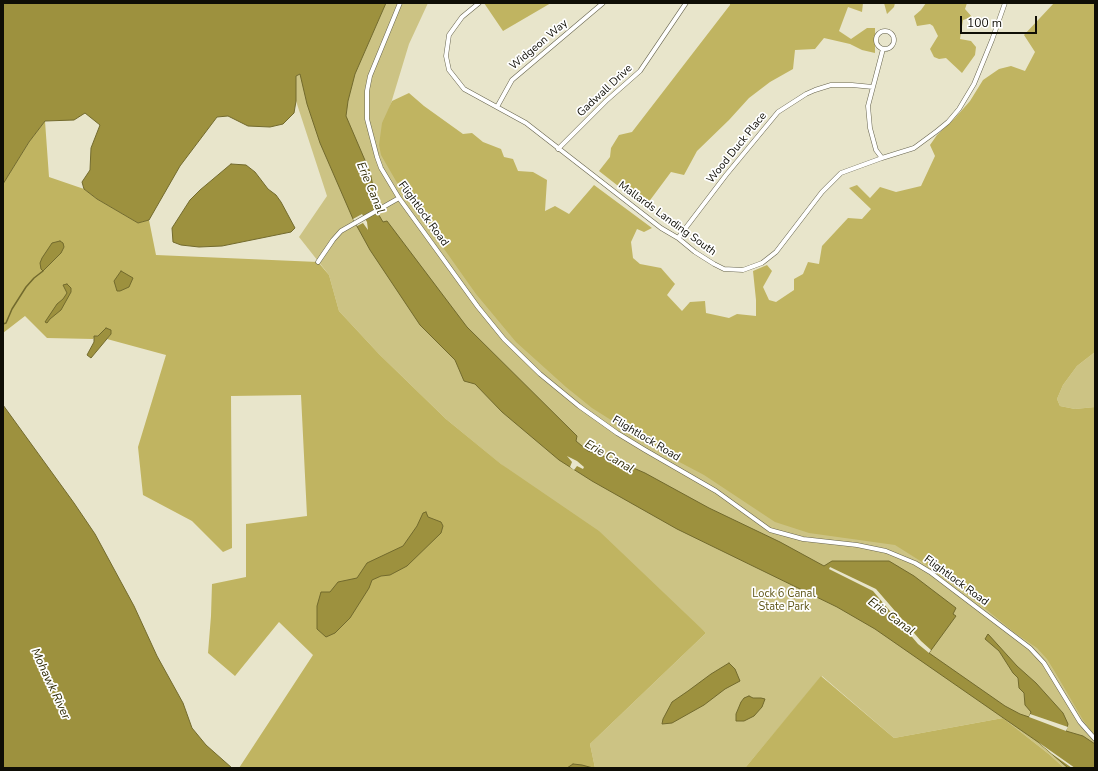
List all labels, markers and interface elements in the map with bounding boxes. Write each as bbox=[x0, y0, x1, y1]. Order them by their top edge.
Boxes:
scale bar bbox=[962, 8, 1039, 34]
text: 100 m bbox=[967, 15, 1002, 31]
street label: Widgeon Way bbox=[507, 17, 571, 73]
street label: Gadwall Drive bbox=[575, 62, 635, 120]
street label: Wood Duck Place bbox=[704, 110, 770, 186]
water label: Erie Canal bbox=[353, 160, 387, 216]
street label: Flightlock Road bbox=[395, 179, 451, 249]
street label: Mallards Landing South bbox=[616, 179, 718, 259]
street label: Flightlock Road bbox=[610, 414, 682, 464]
water label: Erie Canal bbox=[582, 437, 636, 477]
street label: Flightlock Road bbox=[921, 553, 991, 609]
park label: Lock 6 Canal State Park bbox=[752, 587, 816, 613]
water label: Erie Canal bbox=[865, 595, 917, 639]
water label: Mohawk River bbox=[27, 646, 73, 722]

